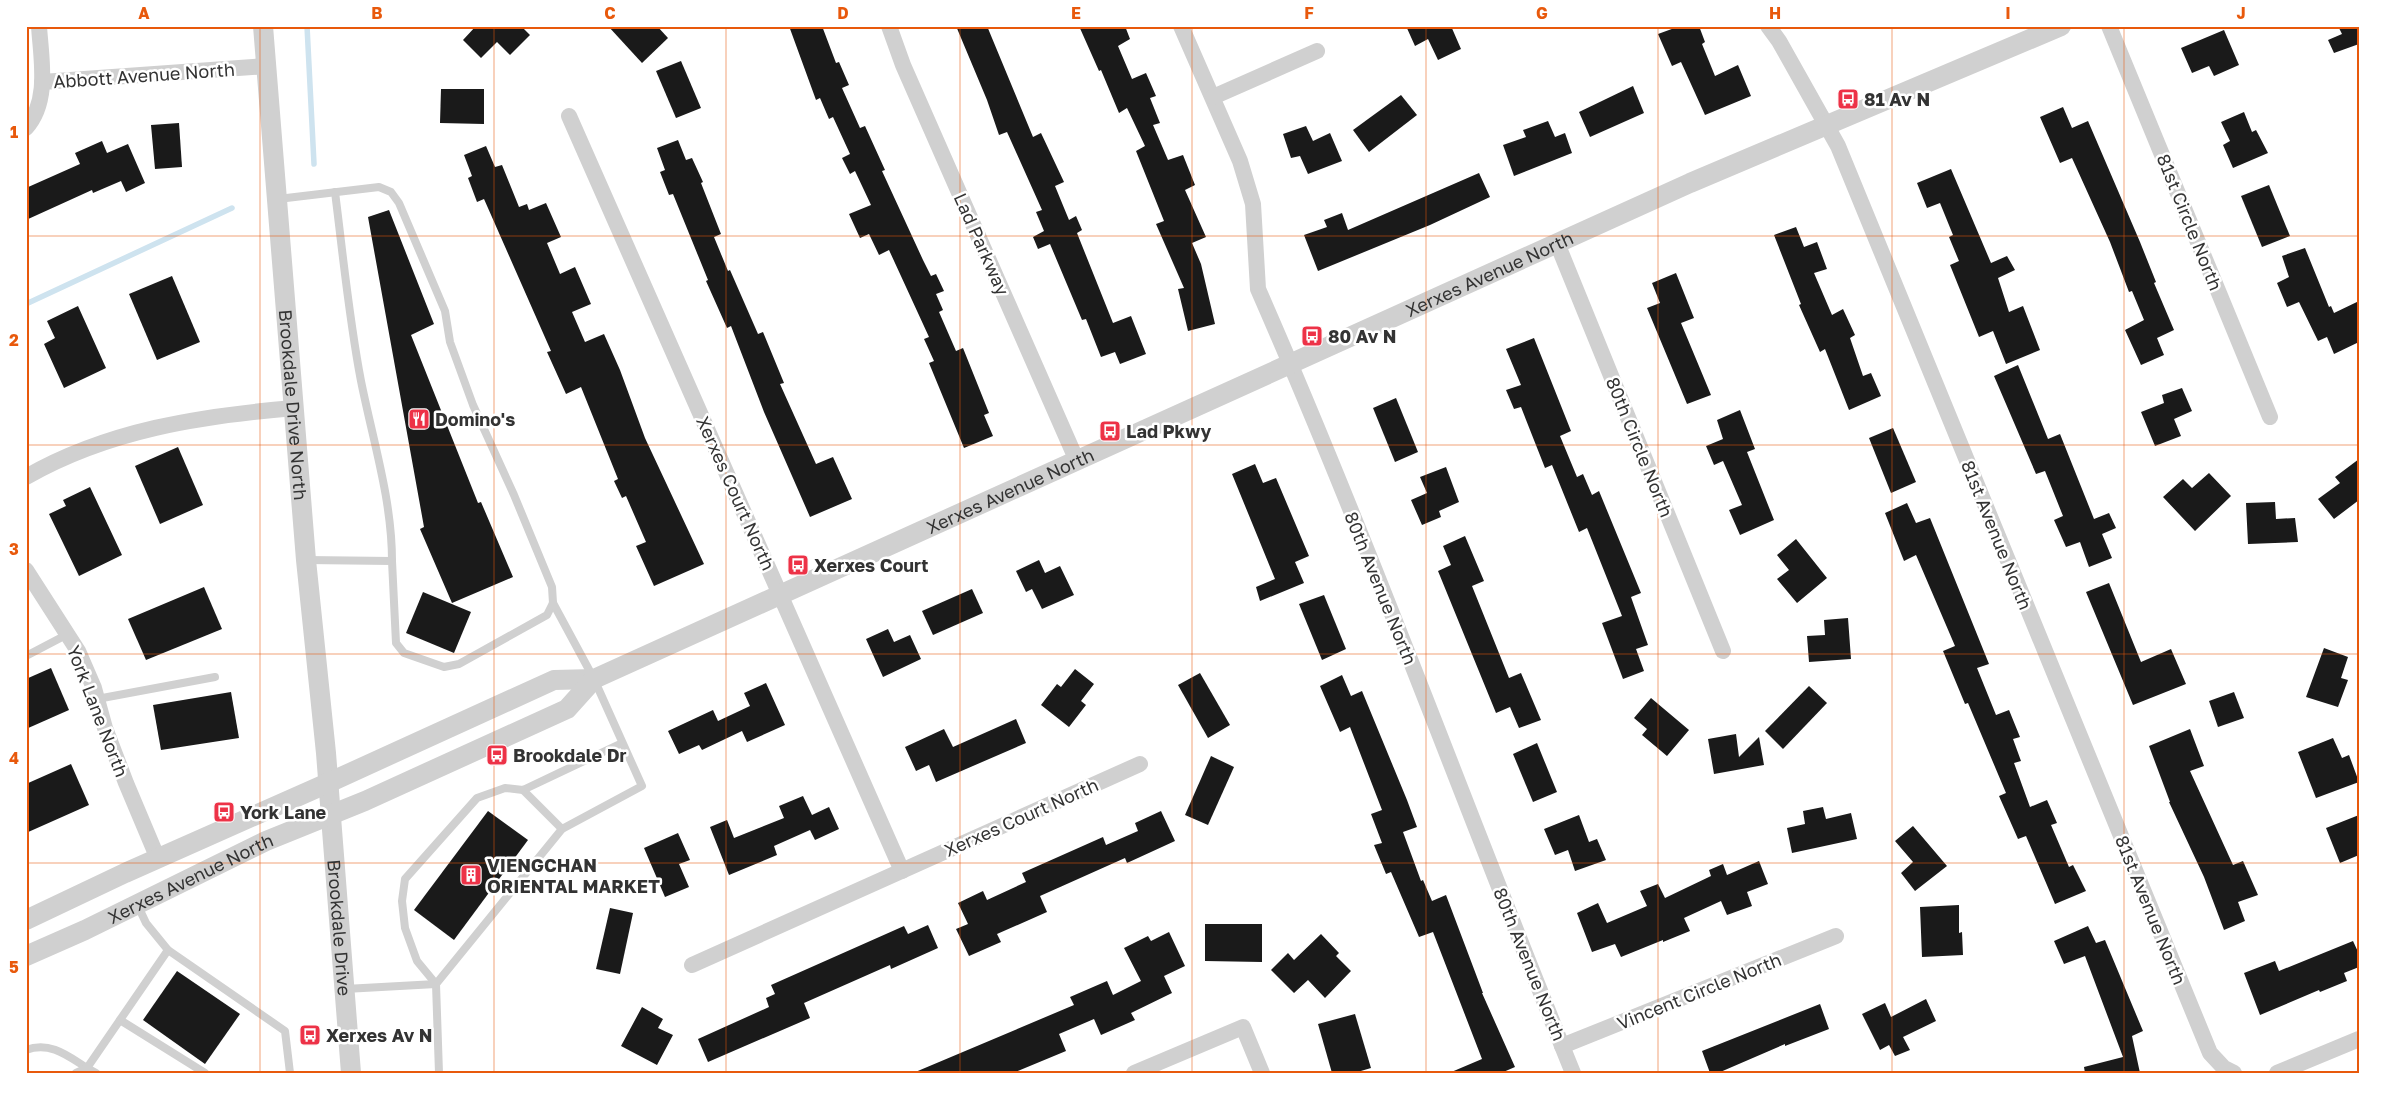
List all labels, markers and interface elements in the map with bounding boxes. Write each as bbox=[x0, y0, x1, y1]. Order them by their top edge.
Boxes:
text: A bbox=[138, 3, 150, 23]
text: B bbox=[371, 3, 383, 23]
text: C bbox=[604, 3, 616, 23]
text: D bbox=[837, 3, 849, 23]
text: E bbox=[1071, 3, 1081, 23]
text: F bbox=[1304, 3, 1314, 23]
text: G bbox=[1536, 3, 1548, 23]
text: H bbox=[1769, 3, 1781, 23]
text: I bbox=[2005, 3, 2011, 23]
text: J bbox=[2236, 3, 2246, 23]
street label: Abbott Avenue North bbox=[53, 58, 235, 92]
bus stop icon: 81 Av N bbox=[1836, 87, 1860, 111]
place label: 81 Av N bbox=[1864, 88, 1930, 110]
text: 1 bbox=[10, 122, 18, 142]
street label: 81st Circle North bbox=[2153, 151, 2227, 293]
street label: Lad Parkway bbox=[950, 190, 1014, 298]
street label: Xerxes Avenue North bbox=[1402, 226, 1577, 321]
street label: Brookdale Drive North bbox=[275, 308, 312, 501]
bus stop icon: 80 Av N bbox=[1300, 324, 1324, 348]
place label: 80 Av N bbox=[1328, 325, 1397, 347]
text: 2 bbox=[9, 330, 19, 350]
street label: 80th Circle North bbox=[1602, 374, 1678, 520]
restaurant icon: Domino's bbox=[407, 407, 431, 431]
place label: Domino's bbox=[435, 408, 515, 430]
street label: Xerxes Court North bbox=[692, 413, 780, 573]
bus stop icon: Lad Pkwy bbox=[1098, 419, 1122, 443]
place label: Lad Pkwy bbox=[1126, 420, 1211, 442]
street label: Xerxes Avenue North bbox=[923, 443, 1097, 538]
street label: 81st Avenue North bbox=[1957, 457, 2037, 613]
street label: 80th Avenue North bbox=[1340, 508, 1422, 668]
text: 3 bbox=[9, 539, 19, 559]
bus stop icon: Xerxes Court bbox=[786, 553, 810, 577]
place label: Xerxes Court bbox=[814, 554, 929, 576]
street label: York Lane North bbox=[63, 642, 133, 780]
bus stop icon: Brookdale Dr bbox=[485, 743, 509, 767]
place label: Brookdale Dr bbox=[513, 744, 627, 766]
text: 4 bbox=[9, 748, 19, 768]
street label: Xerxes Court North bbox=[941, 773, 1101, 861]
bus stop icon: York Lane bbox=[212, 800, 236, 824]
place label: York Lane bbox=[240, 801, 327, 823]
street label: Xerxes Avenue North bbox=[104, 828, 276, 928]
street label: 81st Avenue North bbox=[2111, 832, 2191, 988]
place label: VIENGCHAN ORIENTAL MARKET bbox=[487, 854, 660, 897]
street label: Brookdale Drive bbox=[323, 859, 356, 997]
building icon: VIENGCHAN ORIENTAL MARKET bbox=[459, 863, 483, 887]
street label: 80th Avenue North bbox=[1489, 884, 1571, 1044]
street label: Vincent Circle North bbox=[1614, 948, 1784, 1034]
text: 5 bbox=[9, 957, 19, 977]
bus stop icon: Xerxes Av N bbox=[298, 1023, 322, 1047]
place label: Xerxes Av N bbox=[326, 1024, 432, 1046]

